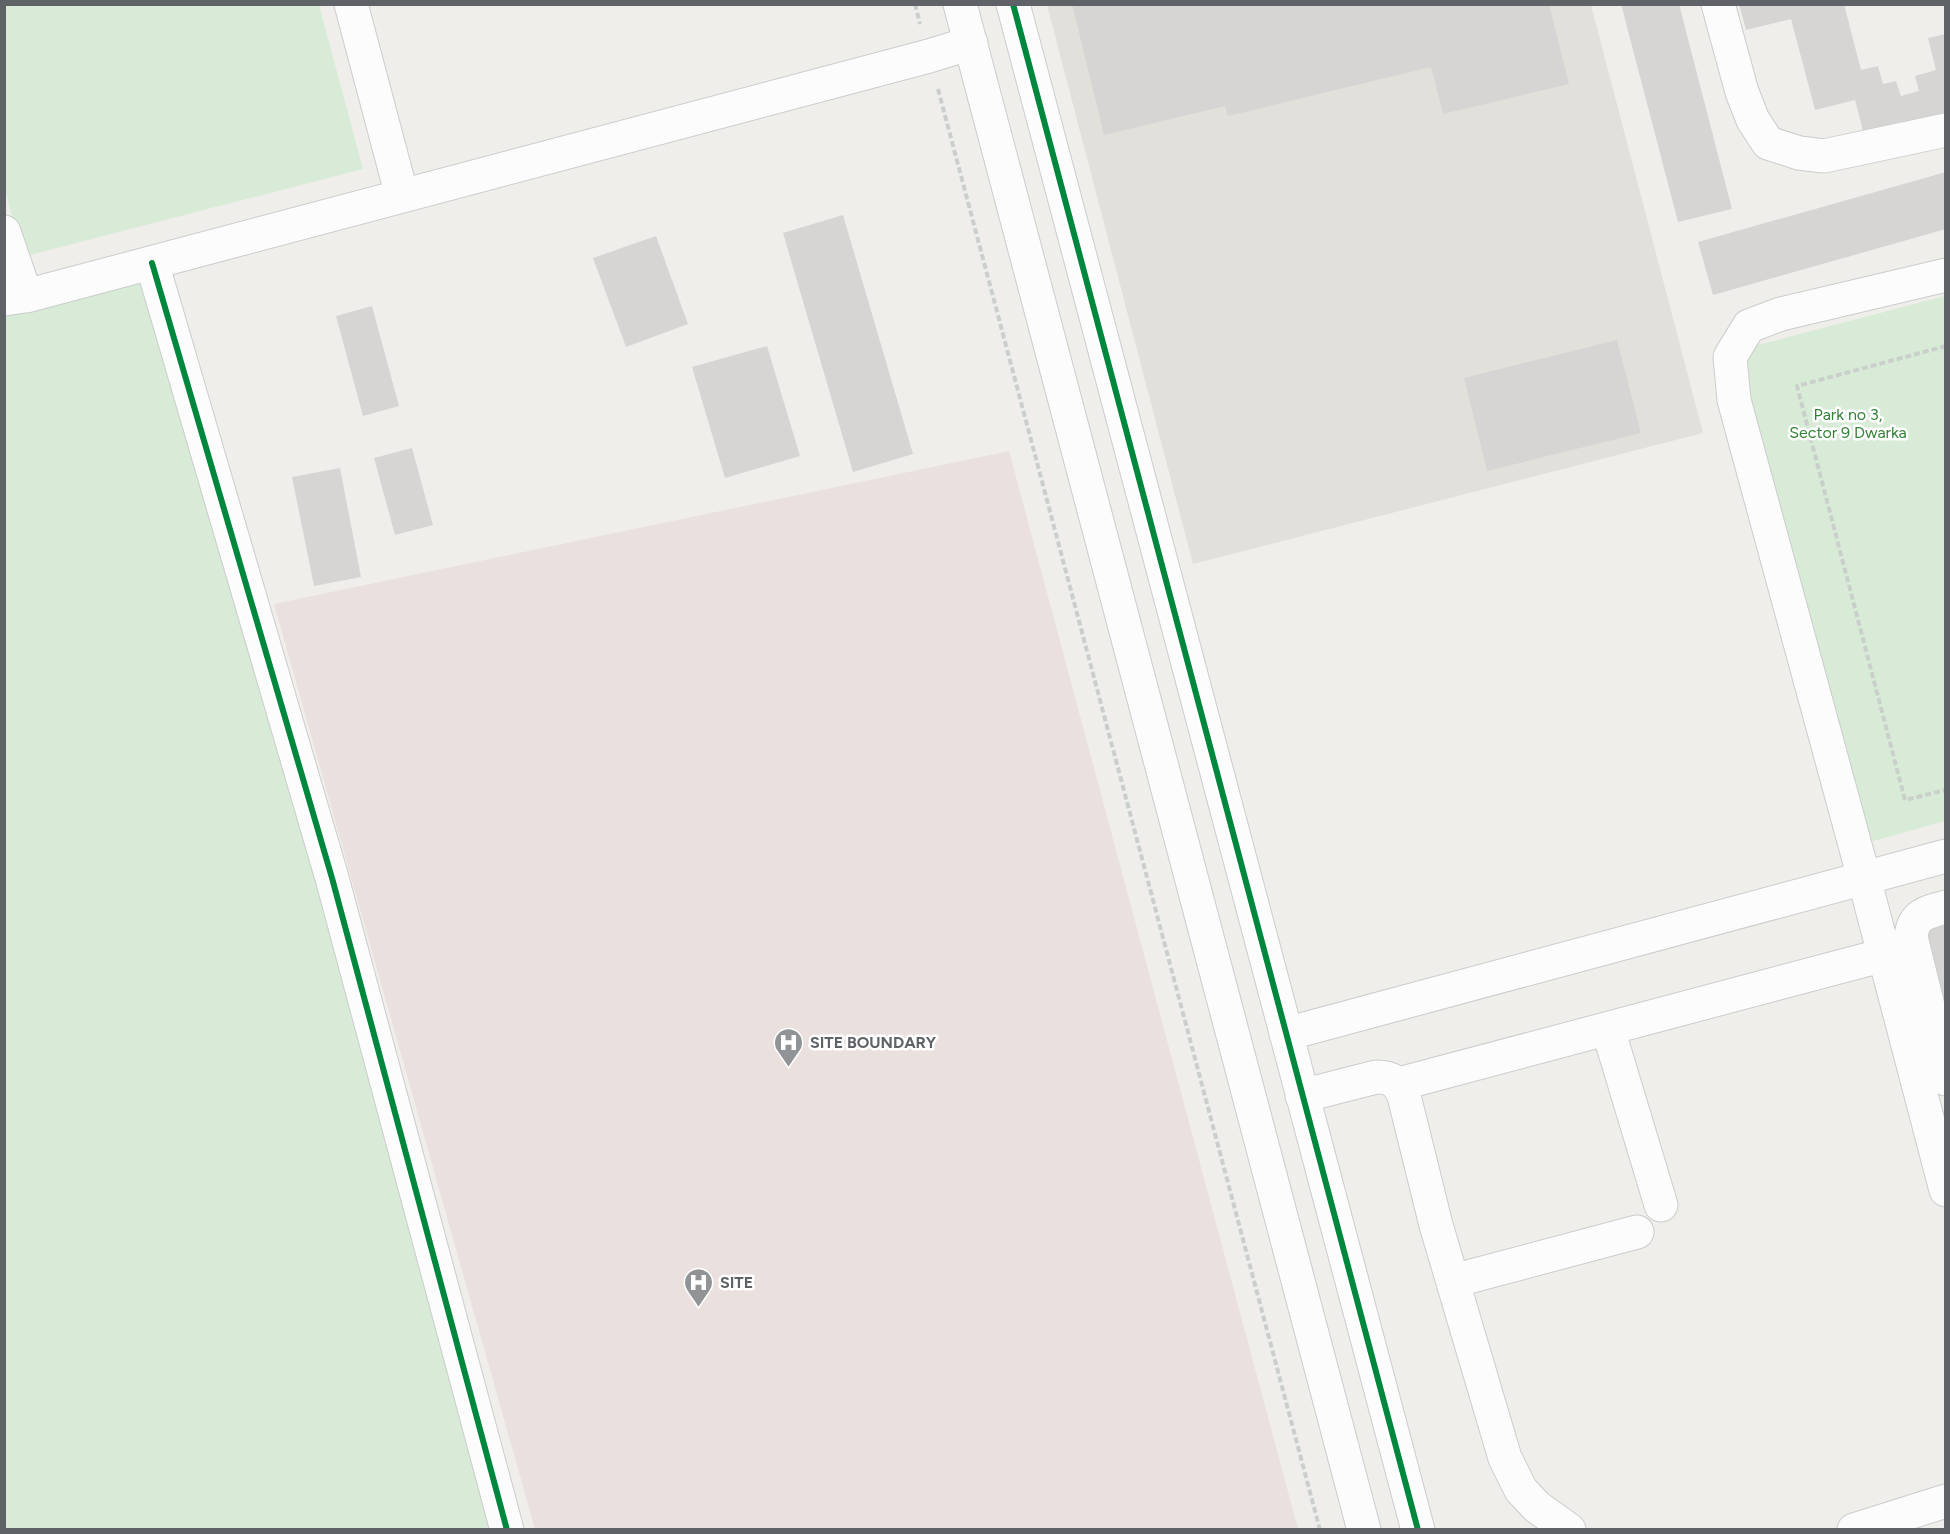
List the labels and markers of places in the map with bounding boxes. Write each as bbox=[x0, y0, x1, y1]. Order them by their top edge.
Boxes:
hospital icon: SITE BOUNDARY bbox=[773, 1026, 805, 1068]
place label: SITE BOUNDARY bbox=[810, 1033, 937, 1052]
hospital icon: SITE bbox=[683, 1266, 715, 1308]
place label: SITE bbox=[720, 1273, 753, 1292]

